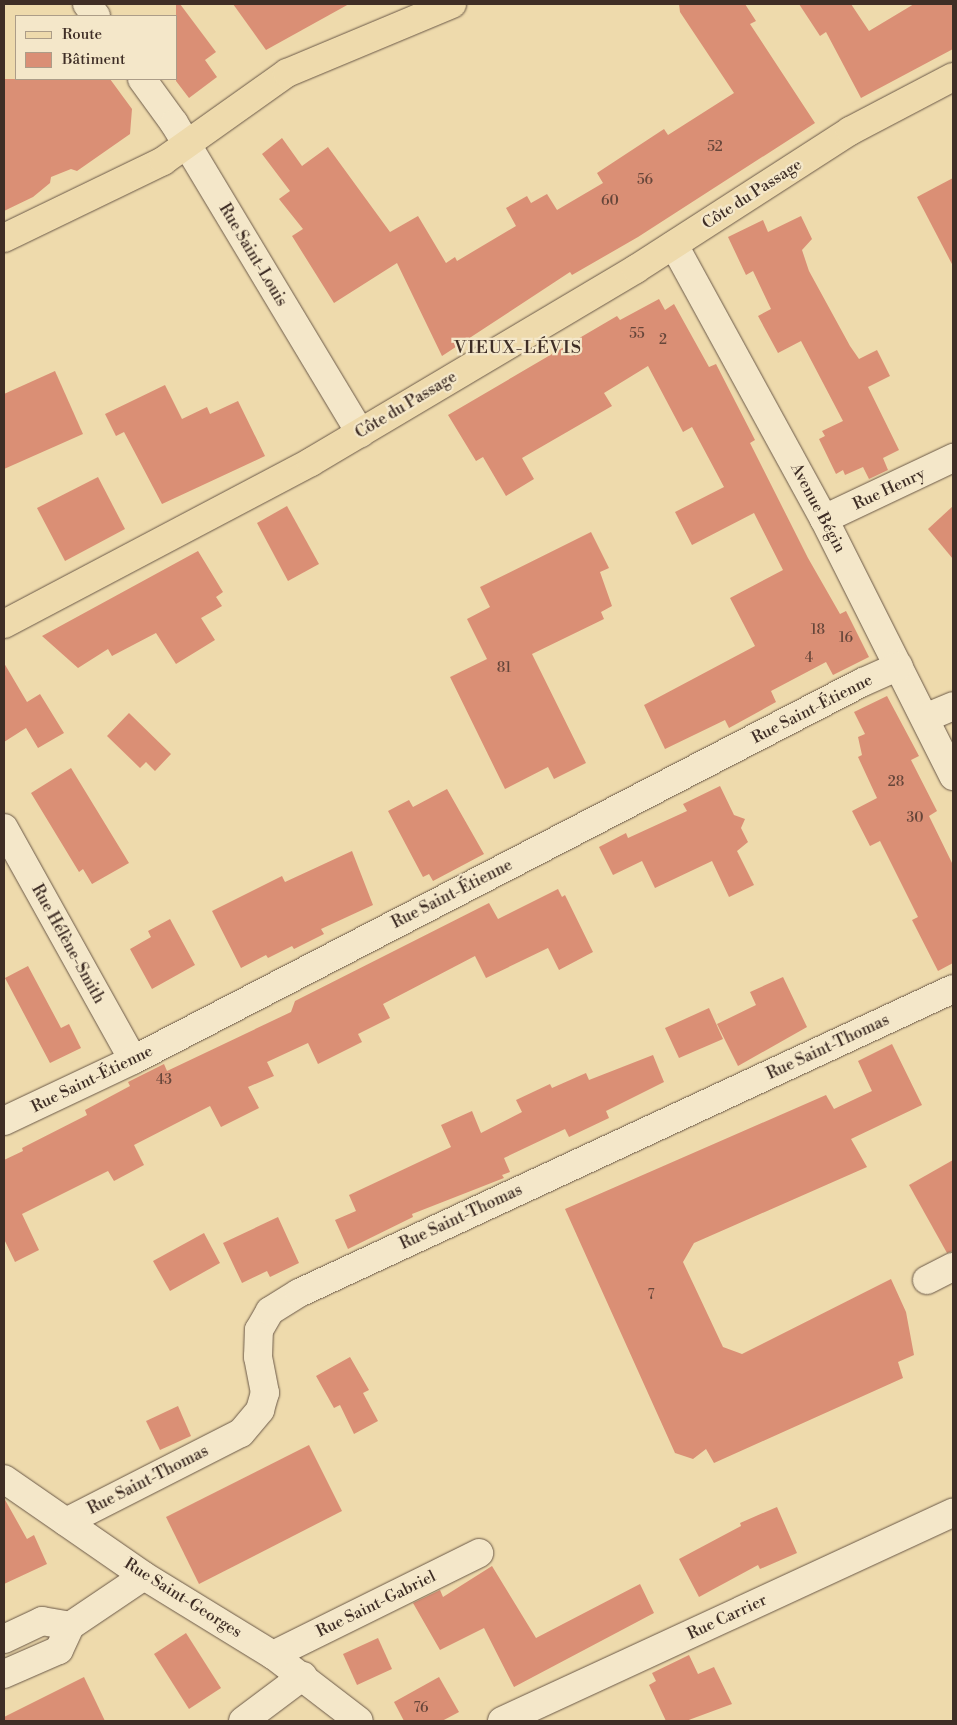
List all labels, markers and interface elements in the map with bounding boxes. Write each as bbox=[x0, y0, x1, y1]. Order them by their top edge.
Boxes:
legend bbox=[15, 15, 178, 80]
text: Route bbox=[62, 25, 102, 44]
text: Bâtiment bbox=[62, 50, 125, 69]
house number: 52 bbox=[707, 139, 723, 155]
street label: Côte du Passage bbox=[699, 155, 805, 233]
house number: 56 bbox=[637, 172, 653, 188]
house number: 60 bbox=[601, 193, 619, 209]
street label: Rue Saint-Louis bbox=[215, 200, 291, 310]
house number: 55 bbox=[629, 326, 645, 342]
house number: 2 bbox=[659, 332, 667, 348]
district label: VIEUX-LÉVIS bbox=[452, 337, 584, 359]
street label: Côte du Passage bbox=[352, 367, 460, 443]
street label: Avenue Bégin bbox=[786, 460, 850, 556]
street label: Rue Henry bbox=[850, 464, 928, 514]
house number: 18 bbox=[811, 622, 825, 638]
house number: 16 bbox=[839, 630, 853, 646]
house number: 4 bbox=[805, 650, 813, 666]
house number: 81 bbox=[497, 660, 511, 676]
street label: Rue Saint-Étienne bbox=[748, 670, 876, 748]
house number: 28 bbox=[888, 774, 904, 790]
house number: 30 bbox=[906, 810, 924, 826]
street label: Rue Saint-Étienne bbox=[388, 855, 516, 933]
street label: Rue Hélène-Smith bbox=[27, 881, 109, 1007]
street label: Rue Saint-Thomas bbox=[764, 1010, 892, 1084]
street label: Rue Saint-Étienne bbox=[28, 1041, 156, 1117]
house number: 43 bbox=[156, 1072, 172, 1088]
street label: Rue Saint-Thomas bbox=[397, 1180, 525, 1254]
house number: 7 bbox=[647, 1287, 655, 1303]
street label: Rue Saint-Thomas bbox=[84, 1441, 212, 1519]
street label: Rue Saint-Georges bbox=[121, 1554, 245, 1642]
street label: Rue Saint-Gabriel bbox=[313, 1567, 439, 1641]
street label: Rue Carrier bbox=[684, 1590, 770, 1644]
house number: 76 bbox=[413, 1700, 429, 1716]

